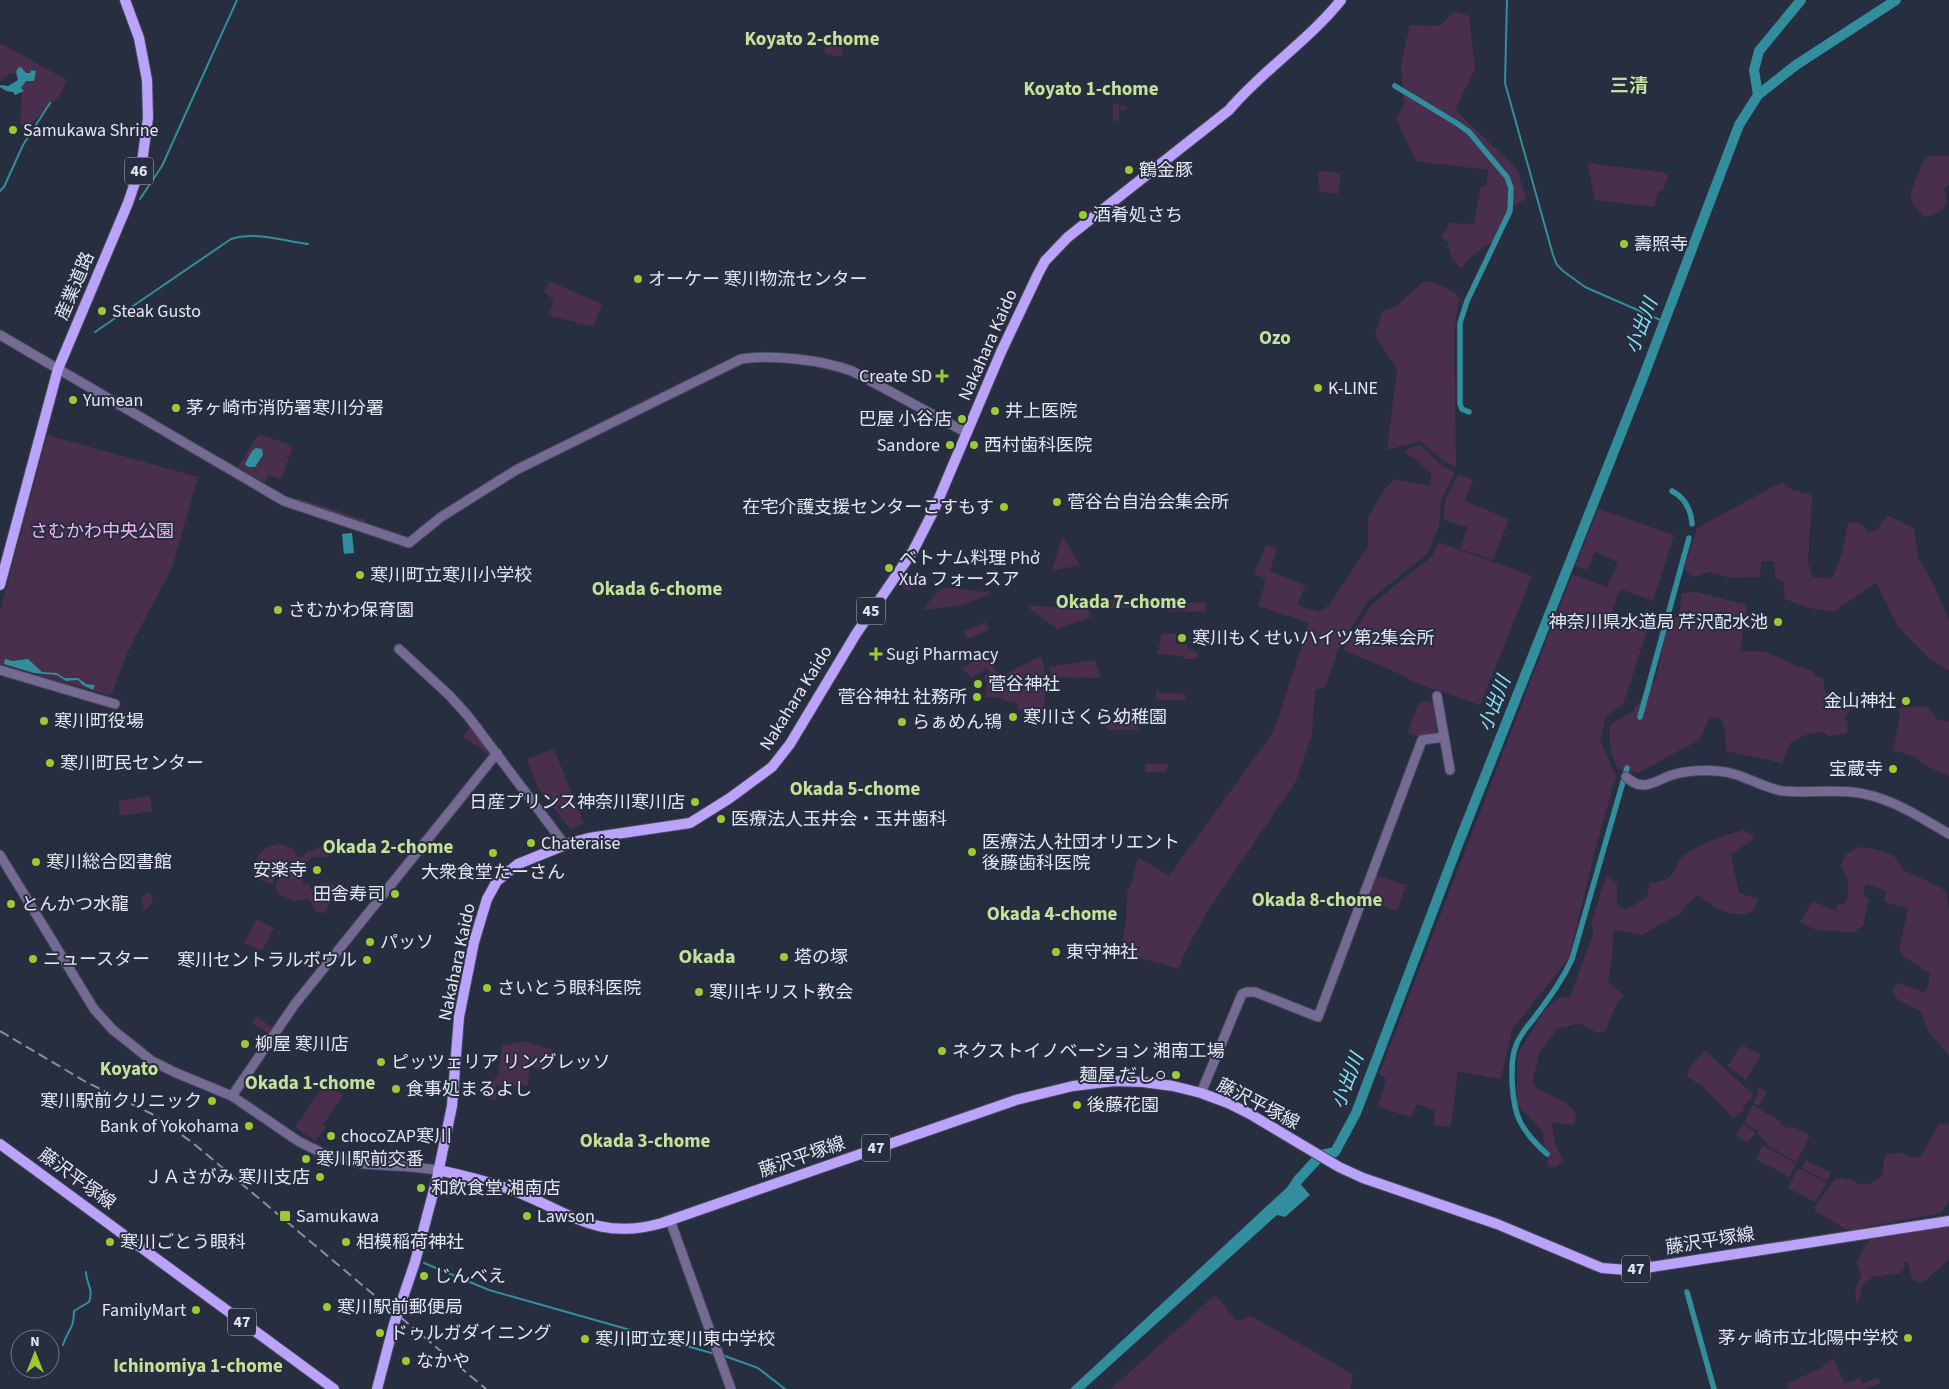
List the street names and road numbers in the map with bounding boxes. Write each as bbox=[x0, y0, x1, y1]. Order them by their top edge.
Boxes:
road number: 46 bbox=[125, 158, 153, 185]
street label: 産業道路 bbox=[49, 248, 101, 324]
street label: Nakahara Kaido bbox=[952, 285, 1024, 405]
road number: 45 bbox=[857, 598, 885, 624]
street label: Nakahara Kaido bbox=[754, 641, 838, 755]
street label: Nakahara Kaido bbox=[432, 901, 482, 1023]
street label: 藤沢平塚線 bbox=[1212, 1072, 1304, 1136]
street label: 藤沢平塚線 bbox=[755, 1131, 849, 1183]
road number: 47 bbox=[862, 1134, 890, 1162]
street label: 藤沢平塚線 bbox=[33, 1142, 121, 1216]
street label: 藤沢平塚線 bbox=[1664, 1222, 1756, 1260]
road number: 47 bbox=[1622, 1256, 1650, 1282]
road number: 47 bbox=[228, 1308, 256, 1335]

